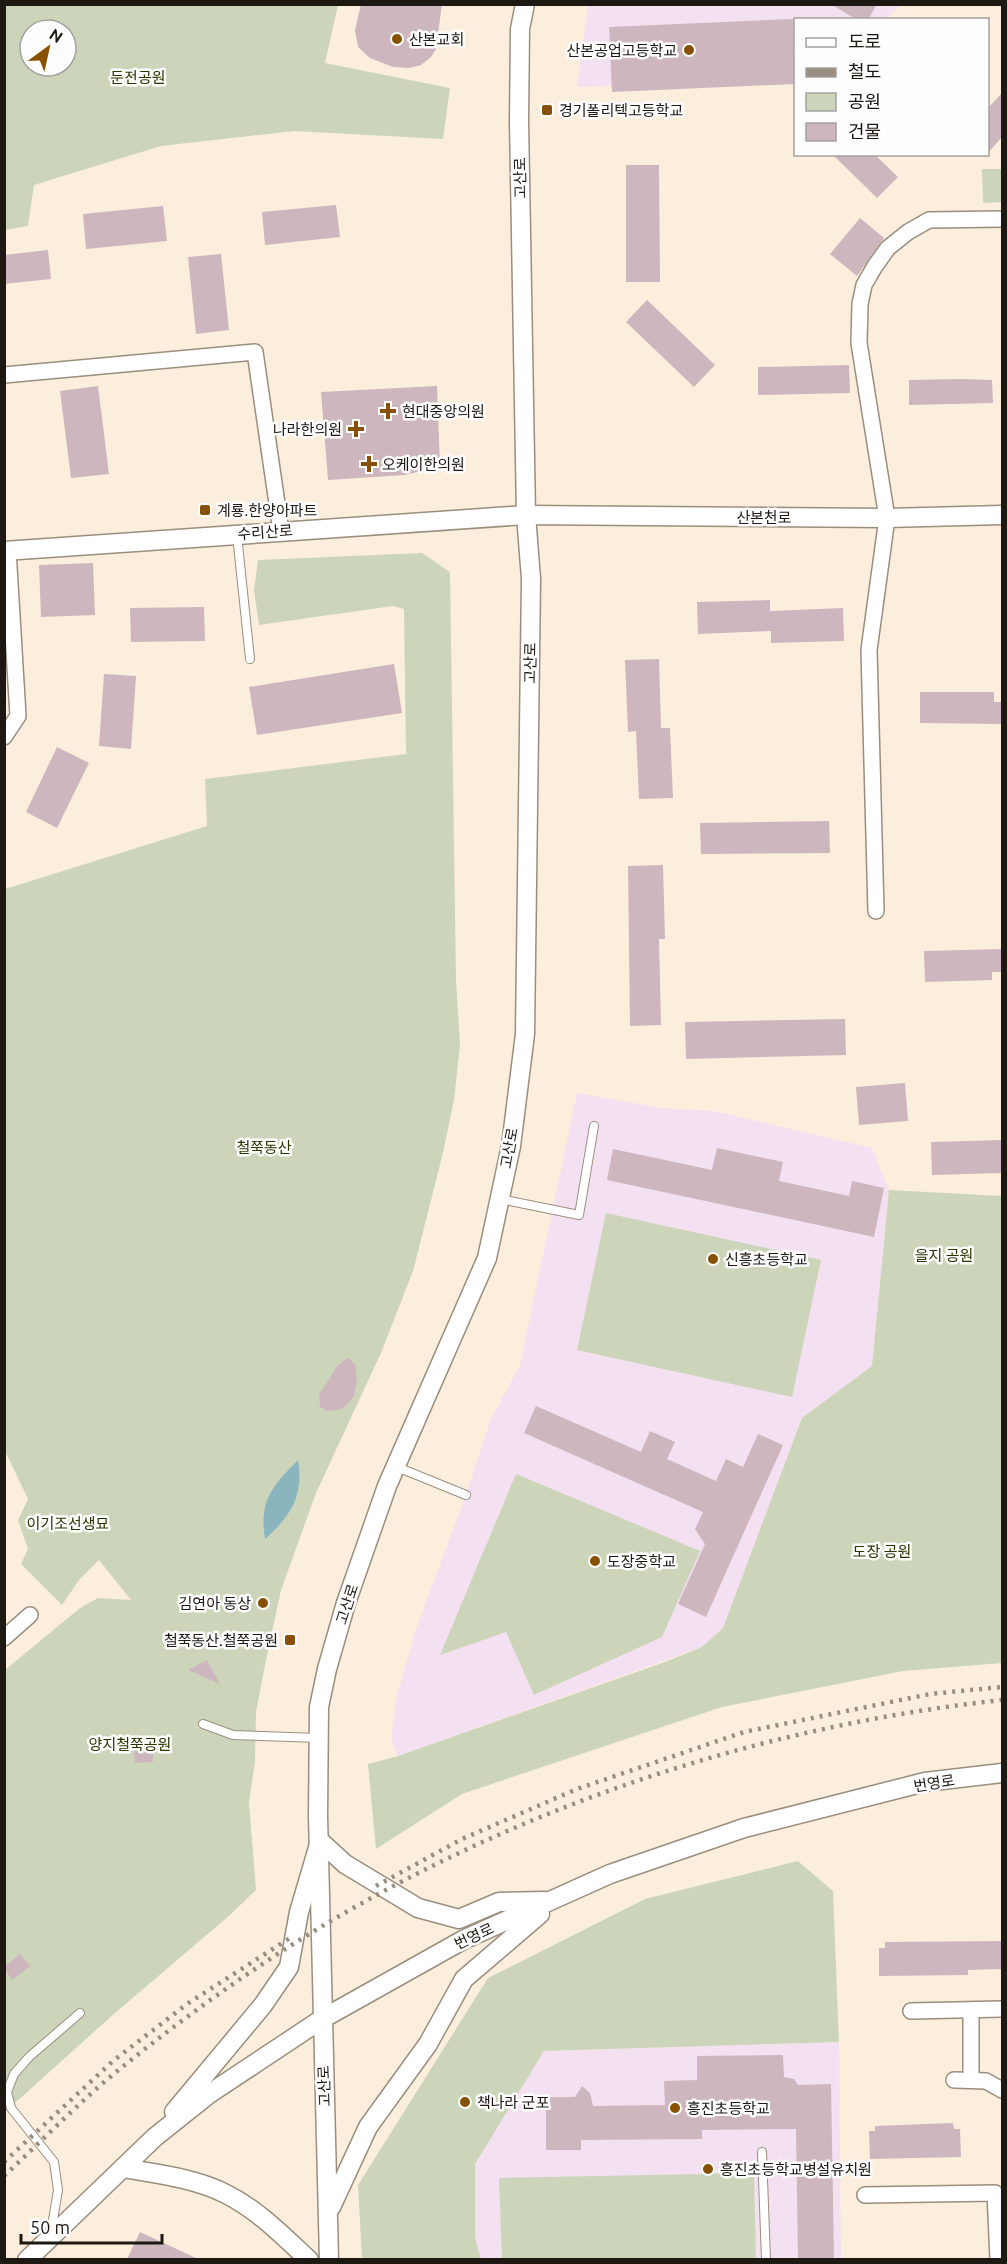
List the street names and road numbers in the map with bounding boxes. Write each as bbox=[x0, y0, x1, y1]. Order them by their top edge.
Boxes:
street label: 고산로 bbox=[511, 157, 529, 199]
street label: 산본천로 bbox=[736, 509, 792, 526]
street label: 수리산로 bbox=[237, 522, 293, 542]
street label: 고산로 bbox=[521, 642, 539, 684]
street label: 고산로 bbox=[497, 1126, 521, 1170]
street label: 고산로 bbox=[333, 1582, 361, 1626]
street label: 번영로 bbox=[912, 1771, 956, 1795]
street label: 번영로 bbox=[452, 1920, 496, 1952]
street label: 고산로 bbox=[315, 2065, 333, 2107]

